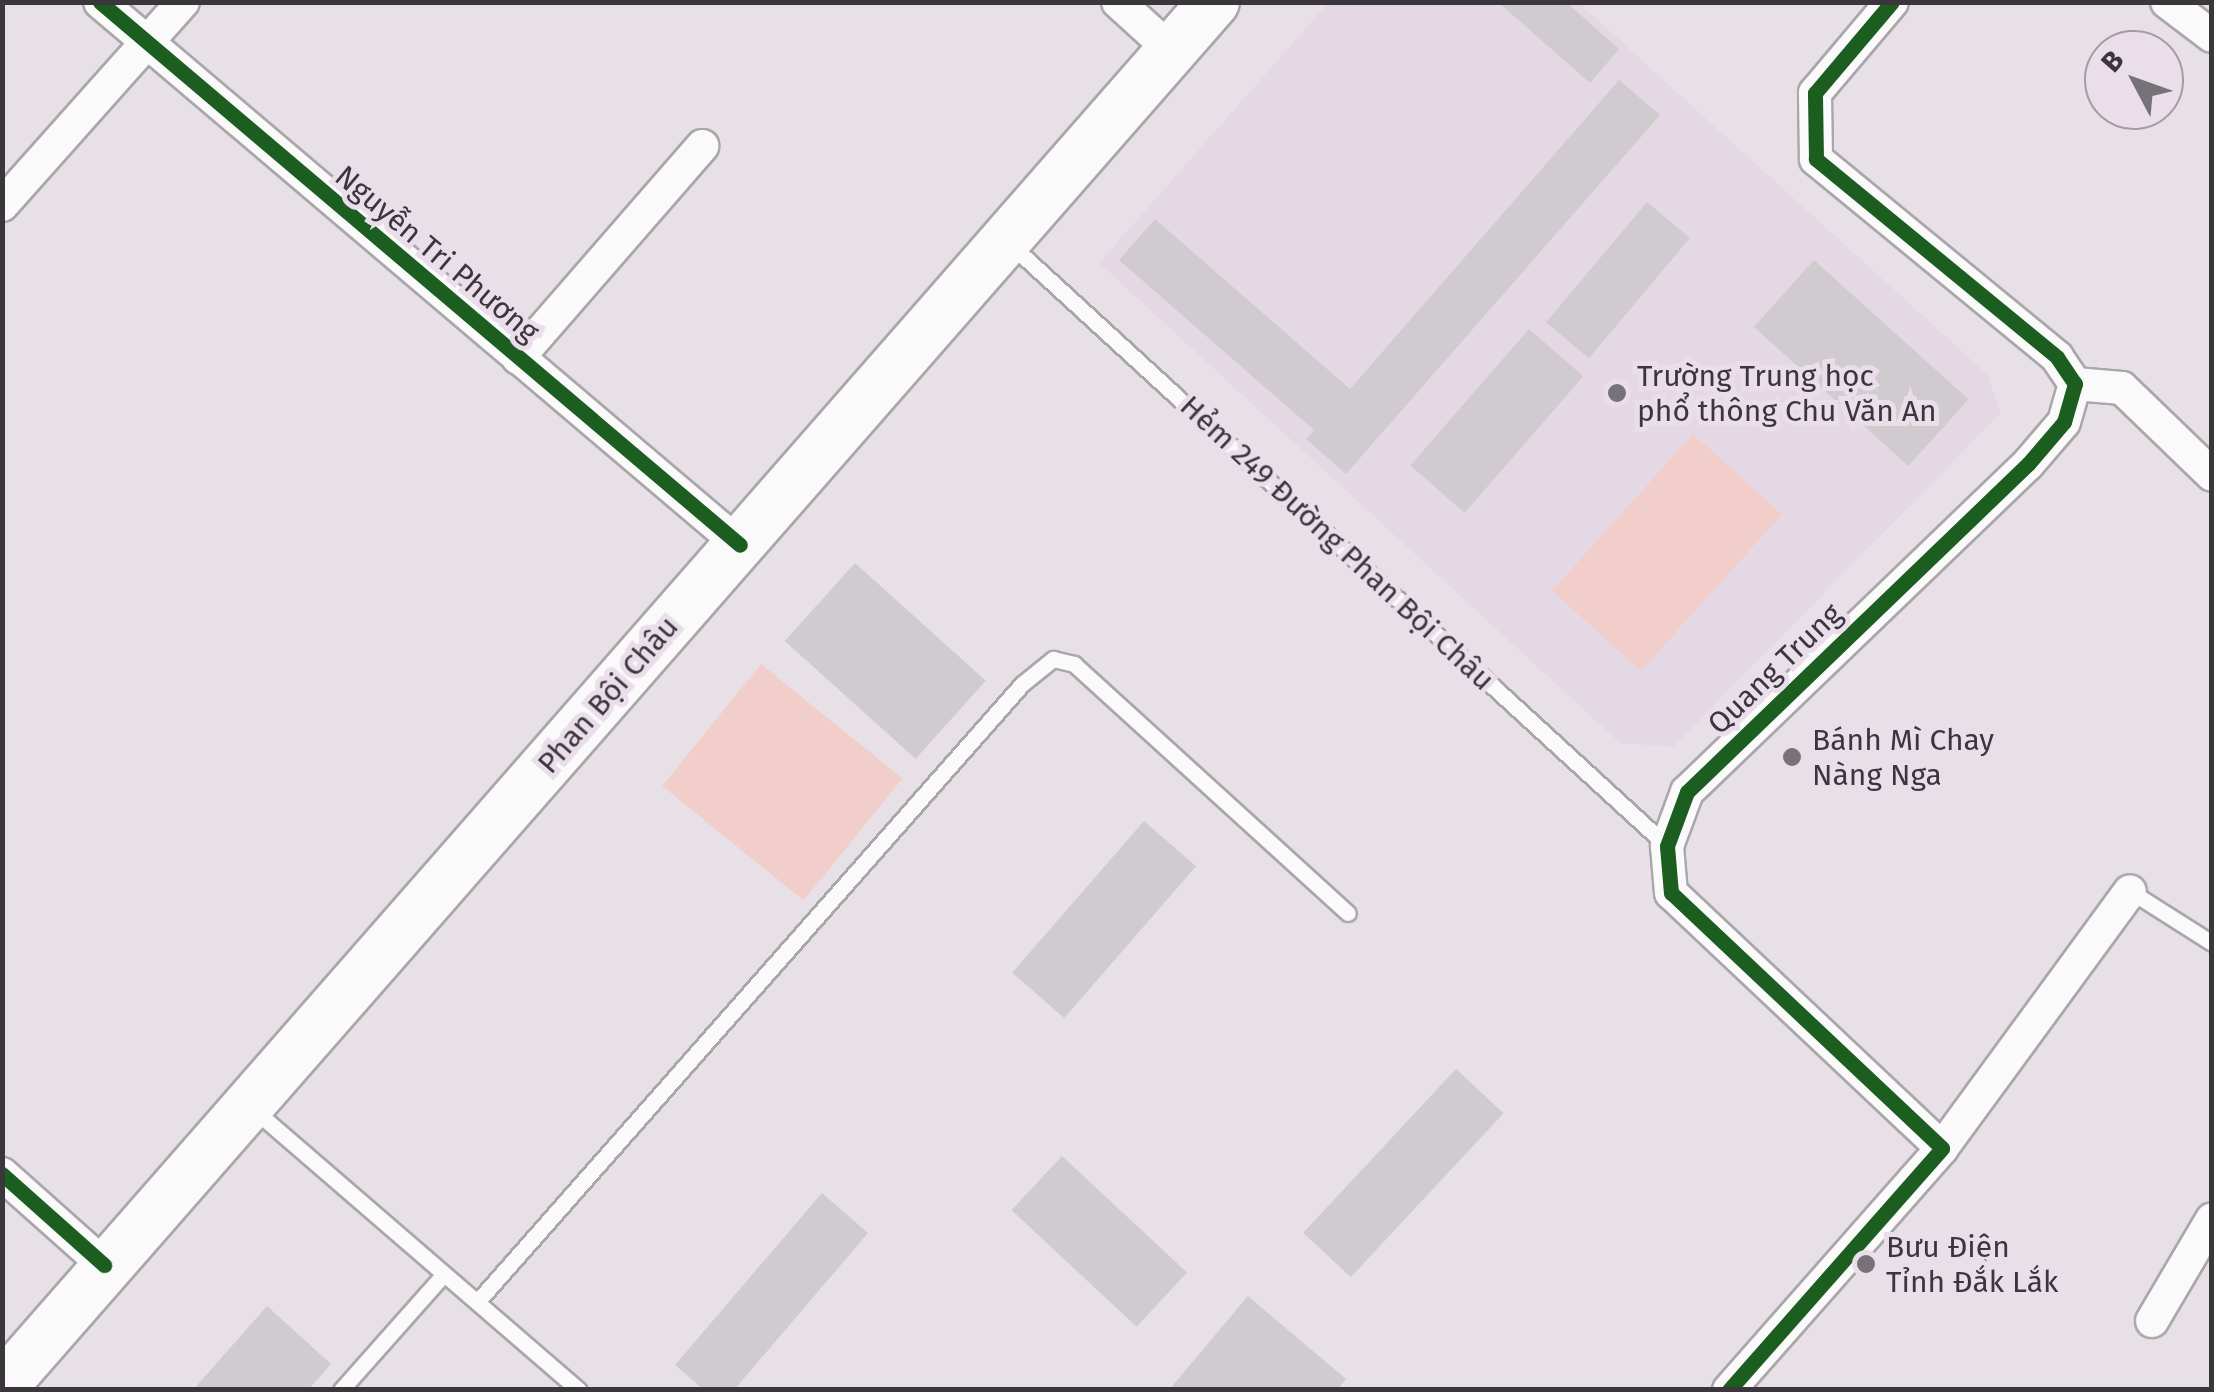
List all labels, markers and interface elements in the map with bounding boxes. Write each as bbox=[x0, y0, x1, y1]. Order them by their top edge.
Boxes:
north arrow bbox=[2084, 30, 2184, 130]
text: B bbox=[2094, 44, 2131, 79]
street label: Nguyễn Tri Phương bbox=[328, 158, 546, 350]
place label: Trường Trung học phổ thông Chu Văn An bbox=[1637, 358, 1937, 428]
marker: Trường Trung học phổ thông Chu Văn An bbox=[1606, 382, 1628, 404]
street label: Hẻm 249 Đường Phan Bội Châu bbox=[1173, 388, 1501, 698]
street label: Quang Trung bbox=[1700, 596, 1850, 742]
street label: Phan Bội Châu bbox=[530, 609, 686, 781]
place label: Bánh Mì Chay Nàng Nga bbox=[1812, 722, 1994, 792]
marker: Bánh Mì Chay Nàng Nga bbox=[1781, 746, 1803, 768]
place label: Bưu Điện Tỉnh Đắk Lắk bbox=[1886, 1229, 2058, 1300]
marker: Bưu Điện Tỉnh Đắk Lắk bbox=[1855, 1253, 1877, 1275]

